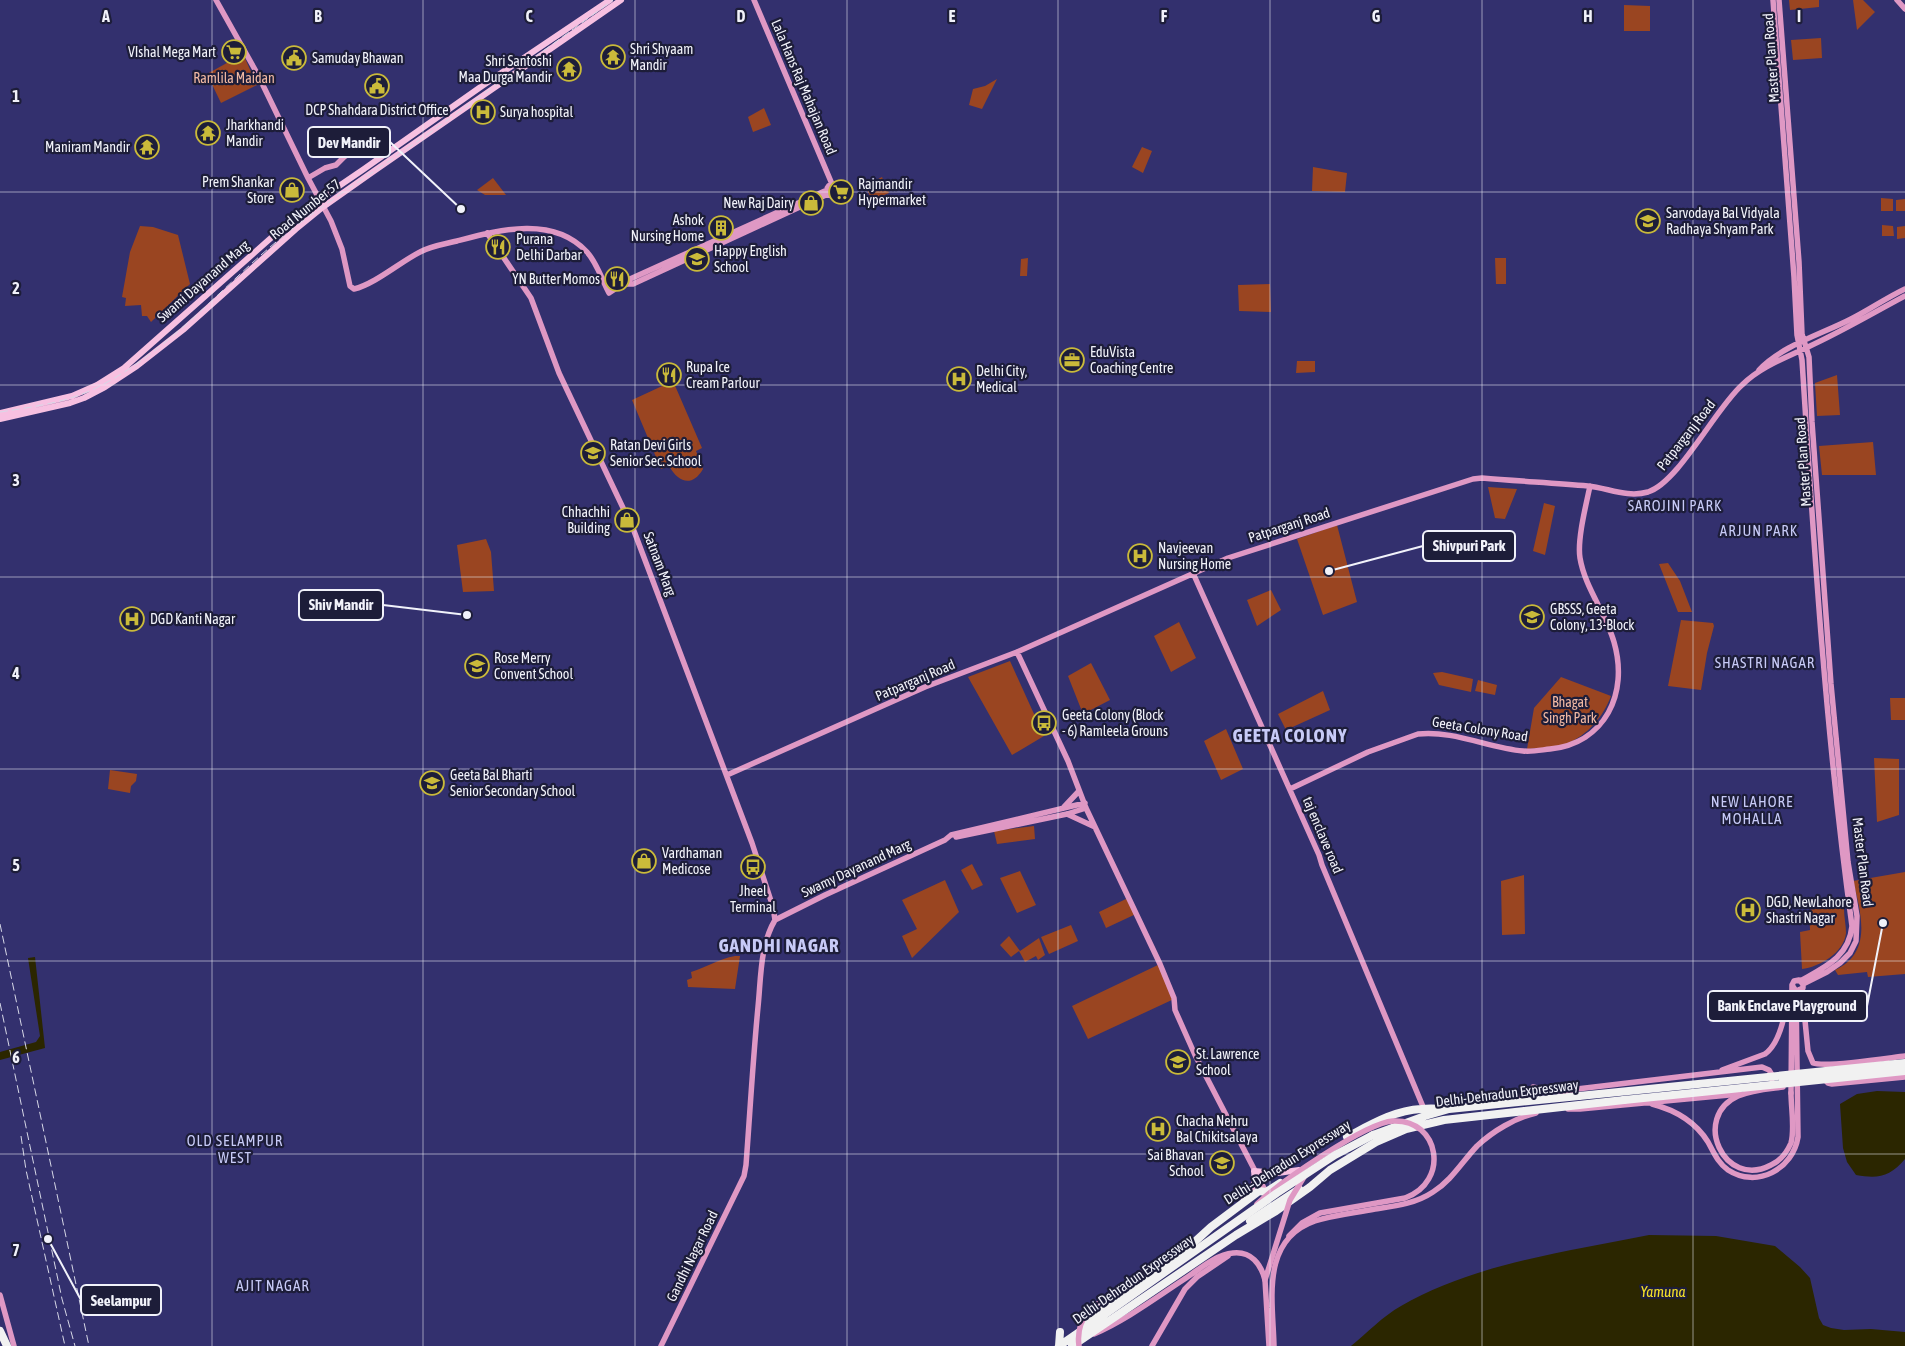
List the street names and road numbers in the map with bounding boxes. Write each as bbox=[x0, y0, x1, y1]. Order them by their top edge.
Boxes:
street label: Master Plan Road bbox=[1760, 13, 1782, 103]
street label: Lala Hans Raj Mahajan Road bbox=[768, 17, 840, 157]
street label: Road Number 57 bbox=[267, 176, 343, 242]
street label: Swami Dayanand Marg bbox=[154, 237, 252, 325]
street label: Patparganj Road bbox=[1654, 397, 1718, 473]
street label: Master Plan Road bbox=[1792, 417, 1814, 507]
street label: Patparganj Road bbox=[1246, 504, 1332, 546]
street label: Satnam Marg bbox=[640, 530, 680, 598]
street label: Patparganj Road bbox=[873, 656, 957, 704]
street label: Geeta Colony Road bbox=[1431, 714, 1529, 744]
street label: taj enclave road bbox=[1300, 794, 1346, 876]
street label: Master Plan Road bbox=[1850, 817, 1876, 907]
street label: Swamy Dayanand Marg bbox=[799, 836, 913, 900]
street label: Delhi-Dehradun Expressway bbox=[1435, 1076, 1580, 1110]
street label: Delhi–Dehradun Expressway bbox=[1221, 1116, 1353, 1207]
street label: Gandhi Nagar Road bbox=[663, 1208, 721, 1304]
street label: Delhi-Dehradun Expressway bbox=[1069, 1231, 1197, 1327]

